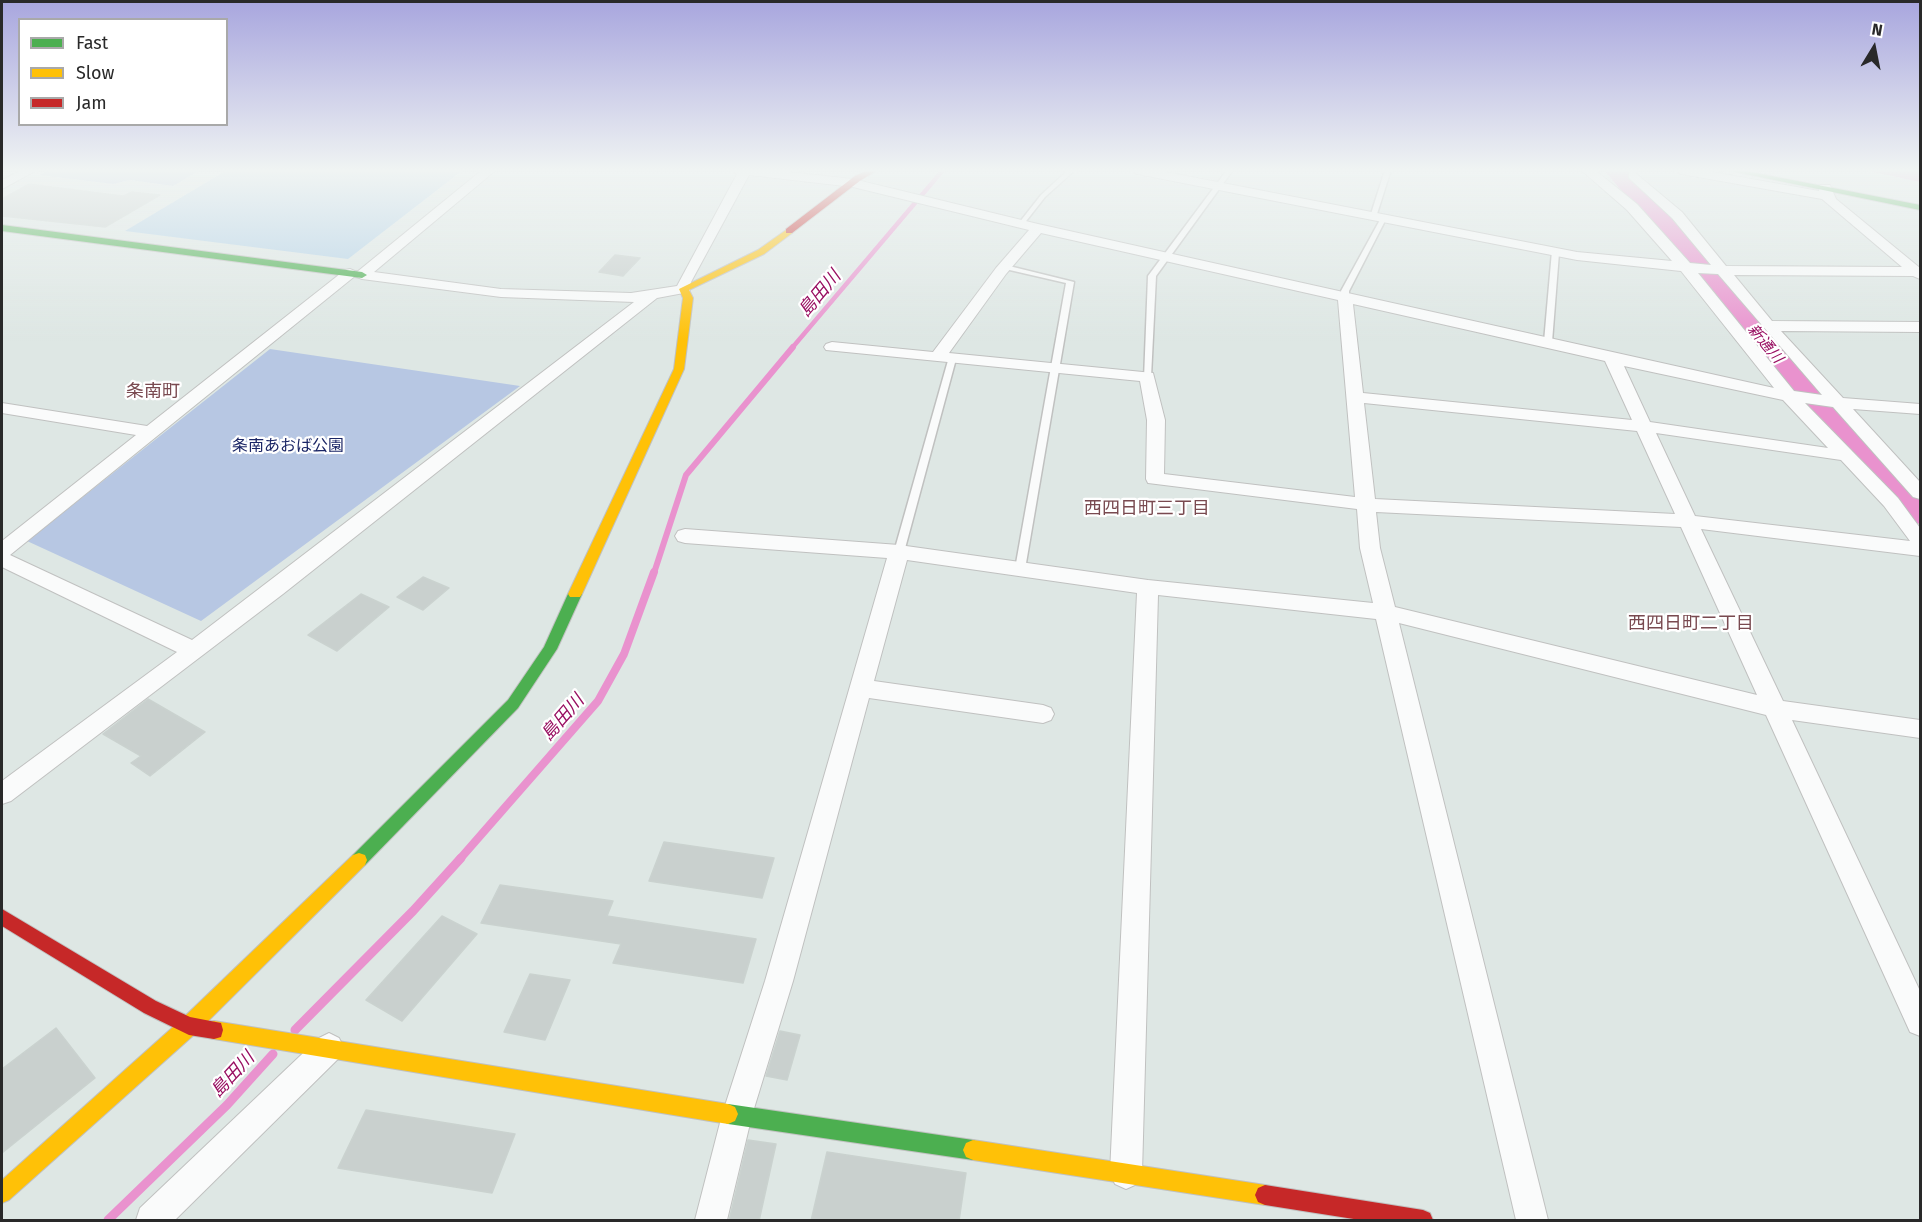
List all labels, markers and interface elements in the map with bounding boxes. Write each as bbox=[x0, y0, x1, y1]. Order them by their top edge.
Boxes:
legend bbox=[18, 18, 228, 126]
north arrow bbox=[1844, 18, 1904, 78]
text: N bbox=[1870, 20, 1884, 40]
text: Fast bbox=[76, 32, 108, 54]
text: Slow bbox=[76, 62, 114, 84]
text: Jam bbox=[76, 92, 107, 114]
water label: 島田川 bbox=[794, 266, 846, 322]
water label: 新通川 bbox=[1744, 321, 1786, 367]
district label: 条南町 bbox=[126, 381, 180, 403]
park label: 条南あおば公園 bbox=[232, 437, 344, 457]
district label: 西四日町三丁目 bbox=[1084, 498, 1210, 520]
district label: 西四日町二丁目 bbox=[1628, 613, 1754, 635]
water label: 島田川 bbox=[537, 691, 589, 745]
water label: 島田川 bbox=[207, 1048, 259, 1102]

